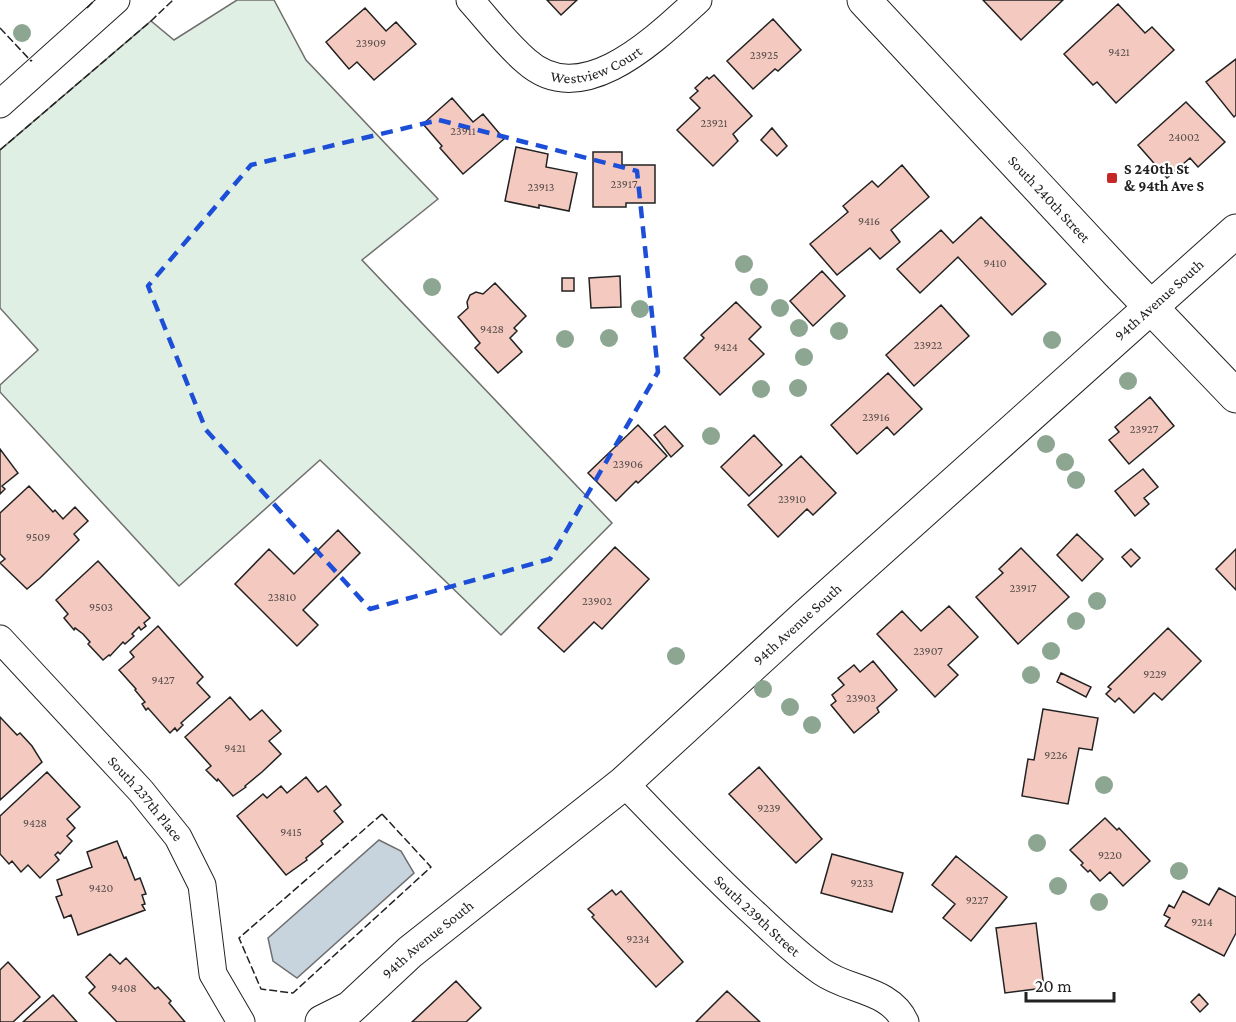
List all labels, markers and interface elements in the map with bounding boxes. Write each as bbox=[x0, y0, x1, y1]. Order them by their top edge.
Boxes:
house number: 23909 bbox=[356, 36, 386, 50]
street label: Westview Court bbox=[549, 42, 646, 86]
house number: 9421 bbox=[1108, 45, 1130, 59]
house number: 23925 bbox=[750, 48, 778, 62]
house number: 23921 bbox=[701, 116, 728, 130]
house number: 23911 bbox=[450, 124, 476, 138]
house number: 24002 bbox=[1168, 130, 1200, 144]
street label: South 240th Street bbox=[1005, 152, 1094, 247]
place label: S 240th St & 94th Ave S bbox=[1124, 161, 1205, 194]
marker: S 240th St & 94th Ave S bbox=[1105, 171, 1119, 185]
house number: 23917 bbox=[611, 177, 638, 191]
house number: 23913 bbox=[527, 180, 555, 194]
house number: 9416 bbox=[858, 214, 880, 228]
house number: 9410 bbox=[984, 256, 1007, 270]
street label: 94th Avenue South bbox=[1111, 256, 1207, 344]
house number: 9428 bbox=[480, 322, 504, 336]
house number: 23922 bbox=[914, 338, 943, 352]
house number: 9424 bbox=[714, 340, 738, 354]
house number: 23916 bbox=[862, 410, 890, 424]
house number: 23927 bbox=[1130, 422, 1159, 436]
house number: 23906 bbox=[613, 457, 643, 471]
house number: 23910 bbox=[778, 492, 806, 506]
house number: 9509 bbox=[26, 530, 50, 544]
street label: 94th Avenue South bbox=[750, 580, 845, 668]
house number: 23917 bbox=[1010, 581, 1037, 595]
house number: 23810 bbox=[268, 590, 297, 604]
house number: 23902 bbox=[582, 594, 612, 608]
house number: 9503 bbox=[89, 600, 113, 614]
house number: 23907 bbox=[913, 644, 943, 658]
house number: 9229 bbox=[1143, 667, 1167, 681]
house number: 9427 bbox=[151, 673, 175, 687]
house number: 23903 bbox=[846, 691, 876, 705]
house number: 9421 bbox=[224, 741, 246, 755]
house number: 9226 bbox=[1044, 748, 1068, 762]
street label: South 237th Place bbox=[105, 753, 186, 845]
house number: 9239 bbox=[757, 801, 781, 815]
house number: 9428 bbox=[23, 816, 47, 830]
house number: 9415 bbox=[280, 825, 302, 839]
house number: 9220 bbox=[1098, 848, 1122, 862]
street label: South 239th Street bbox=[711, 872, 804, 960]
house number: 9233 bbox=[851, 876, 874, 890]
house number: 9420 bbox=[89, 881, 113, 895]
house number: 9227 bbox=[966, 893, 989, 907]
street label: 94th Avenue South bbox=[379, 897, 476, 982]
house number: 9214 bbox=[1191, 915, 1213, 929]
house number: 9234 bbox=[626, 932, 650, 946]
scale bar bbox=[1026, 965, 1114, 1003]
text: 20 m bbox=[1035, 976, 1072, 996]
house number: 9408 bbox=[111, 981, 137, 995]

